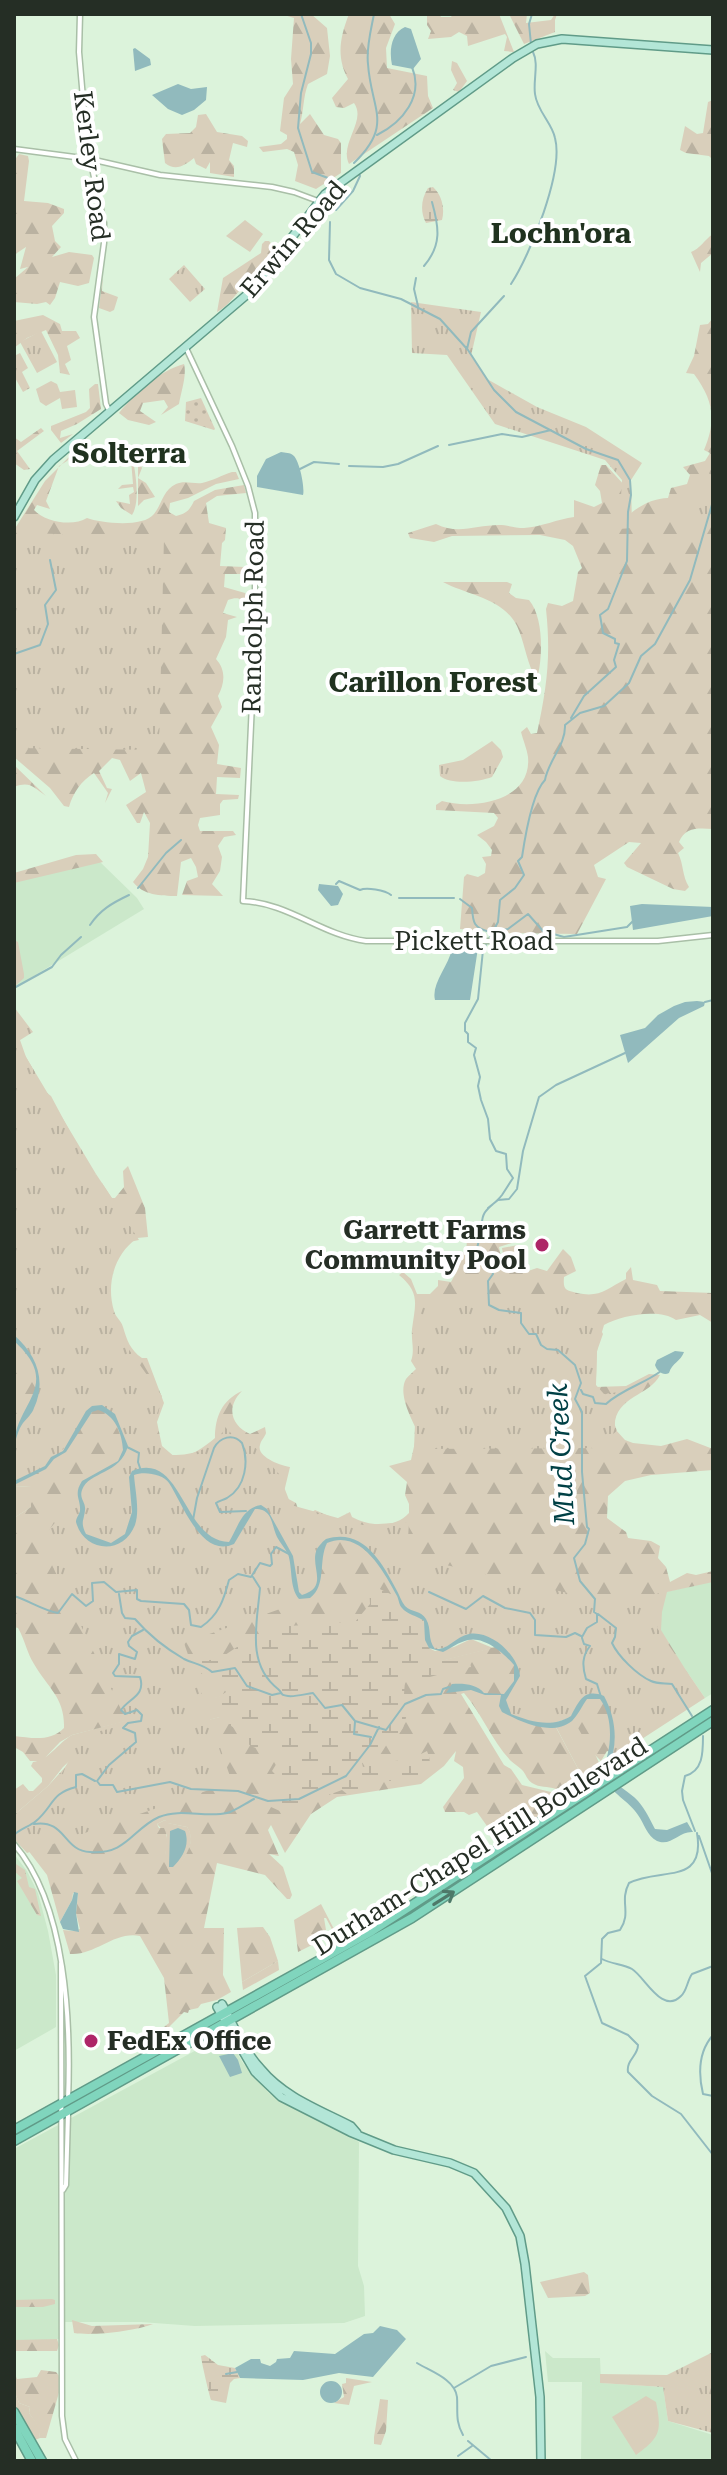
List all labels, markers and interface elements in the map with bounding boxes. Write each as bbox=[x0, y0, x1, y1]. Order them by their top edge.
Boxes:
street label: Kerley Road bbox=[68, 89, 116, 243]
street label: Erwin Road bbox=[234, 174, 352, 304]
district label: Lochn'ora bbox=[491, 217, 632, 250]
district label: Solterra bbox=[72, 437, 187, 470]
street label: Randolph Road bbox=[236, 520, 270, 714]
district label: Carillon Forest bbox=[328, 666, 538, 699]
street label: Pickett Road bbox=[394, 926, 554, 956]
place label: Garrett Farms Community Pool bbox=[305, 1215, 526, 1275]
marker: Garrett Farms Community Pool bbox=[533, 1236, 551, 1254]
water label: Mud Creek bbox=[541, 1381, 581, 1527]
street label: Durham-Chapel Hill Boulevard bbox=[307, 1730, 653, 1962]
one-way arrow bbox=[433, 1890, 455, 1907]
place label: FedEx Office bbox=[107, 2026, 272, 2056]
marker: FedEx Office bbox=[82, 2032, 100, 2050]

